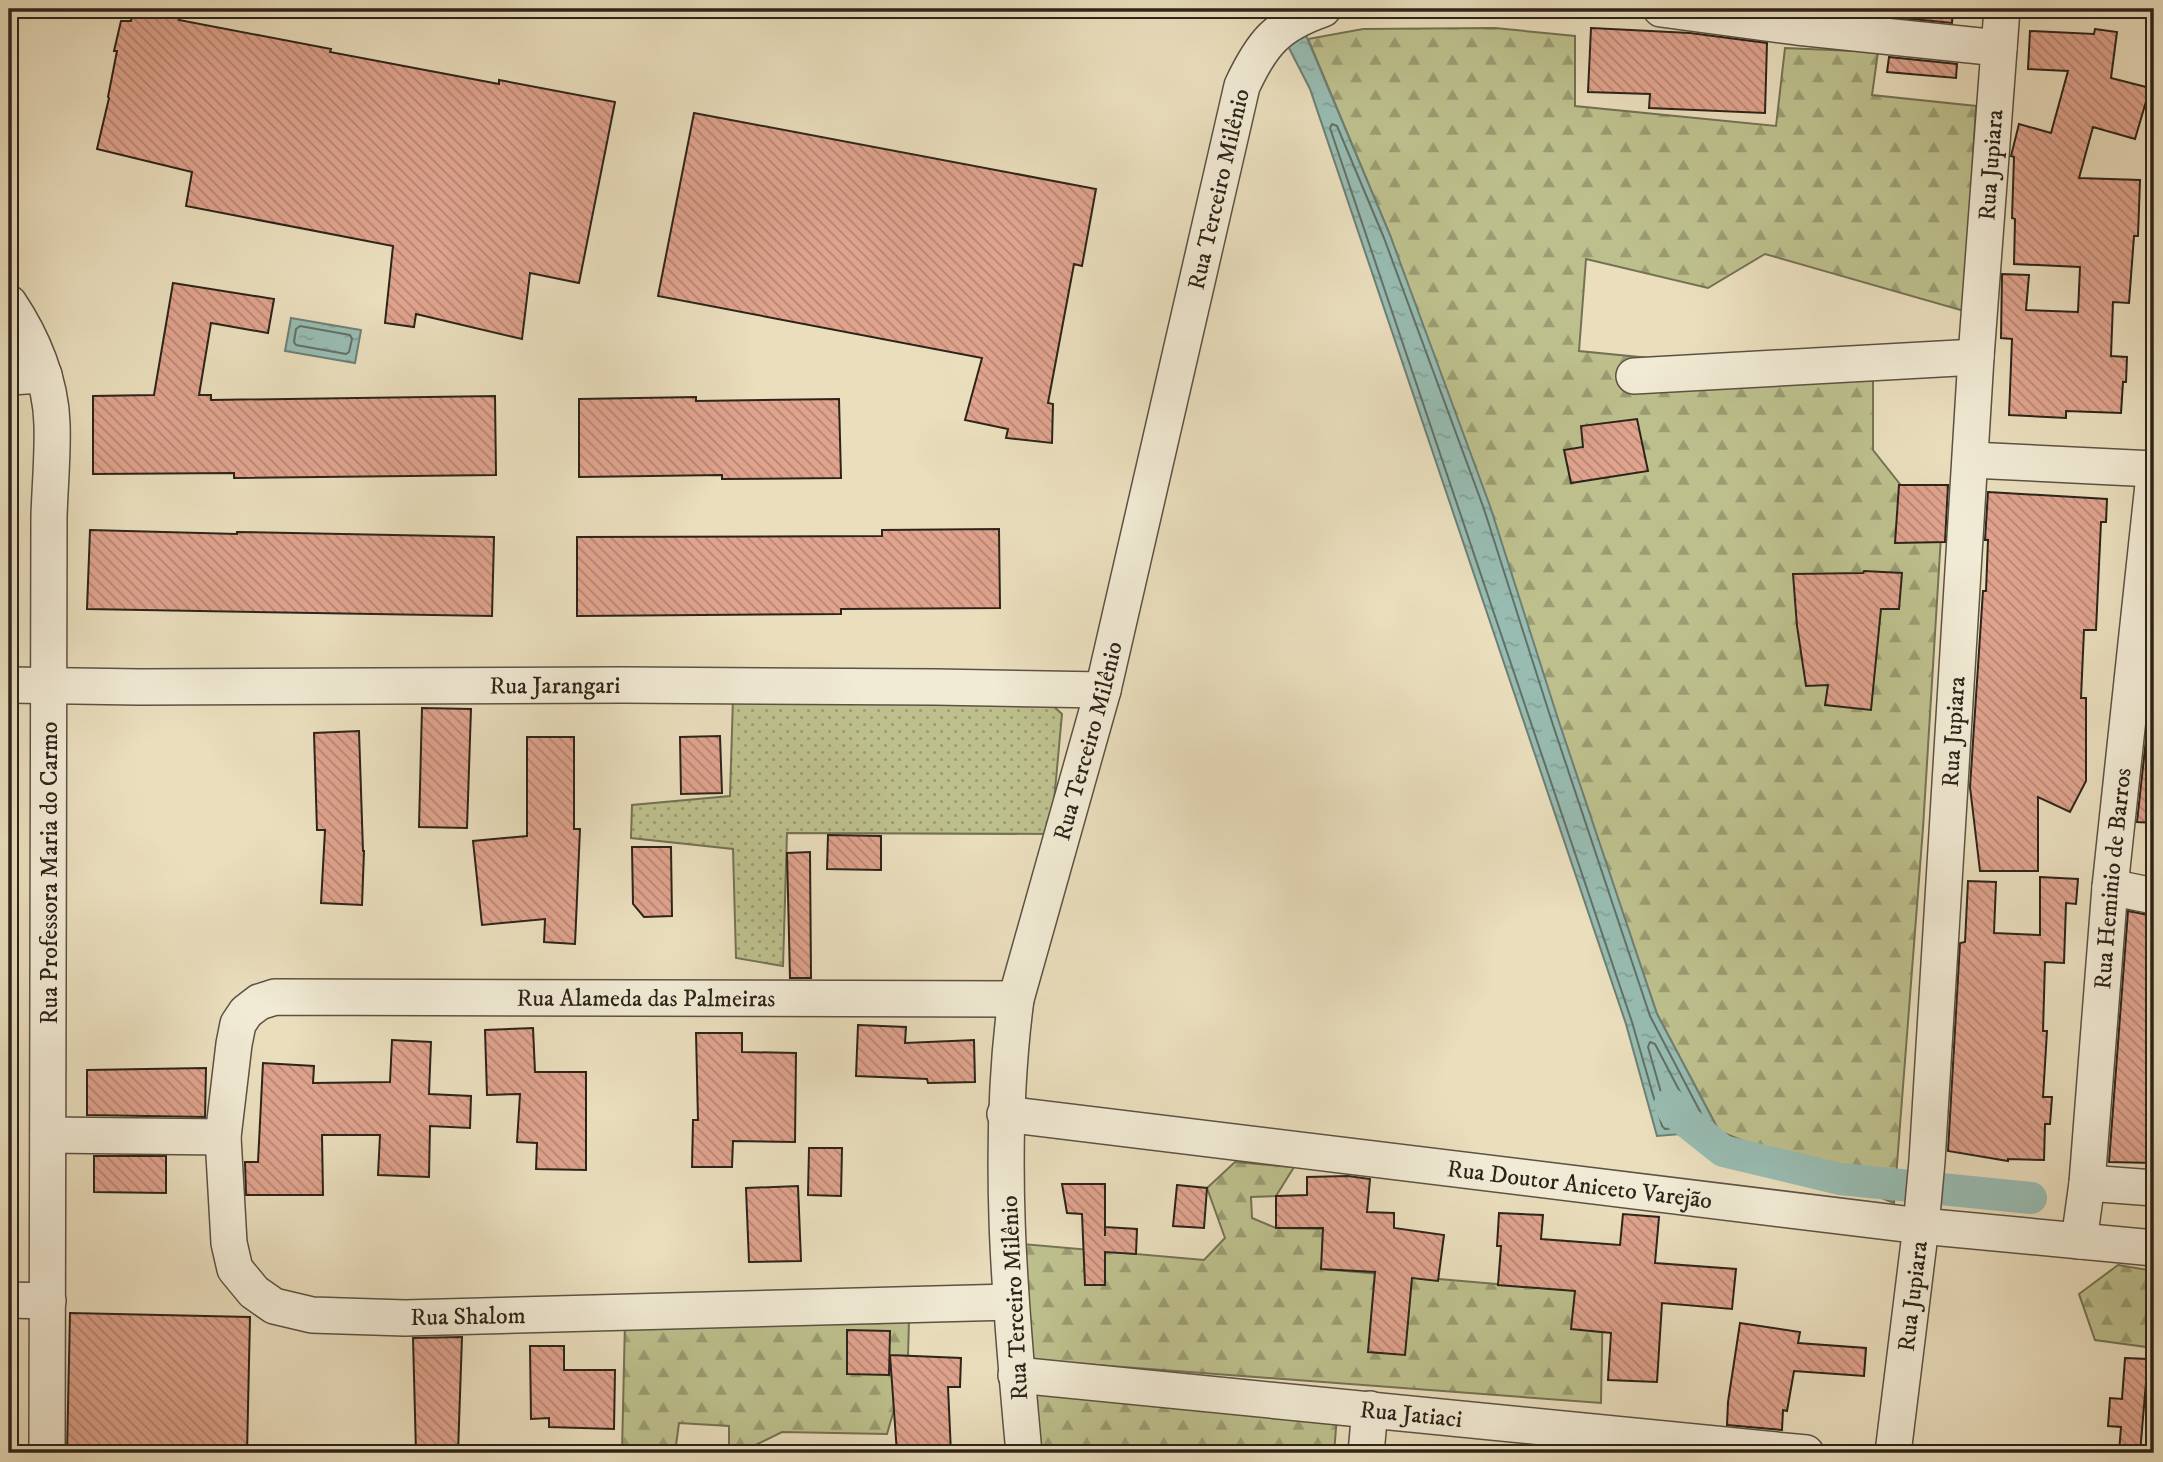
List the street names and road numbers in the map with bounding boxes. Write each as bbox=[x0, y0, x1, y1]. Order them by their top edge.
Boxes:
street label: Rua Terceiro Milênio bbox=[1182, 86, 1257, 293]
street label: Rua Jupiara bbox=[1972, 108, 2011, 222]
street label: Rua Terceiro Milênio bbox=[1047, 639, 1130, 844]
street label: Rua Jarangari bbox=[489, 671, 621, 702]
street label: Rua Jupiara bbox=[1936, 675, 1973, 788]
street label: Rua Professora Maria do Carmo bbox=[35, 722, 65, 1024]
street label: Rua Heminio de Barros bbox=[2088, 766, 2139, 991]
street label: Rua Alameda das Palmeiras bbox=[516, 984, 775, 1014]
street label: Rua Doutor Aniceto Varejão bbox=[1445, 1154, 1714, 1216]
street label: Rua Terceiro Milênio bbox=[995, 1195, 1035, 1401]
street label: Rua Jupiara bbox=[1892, 1239, 1935, 1353]
street label: Rua Shalom bbox=[410, 1301, 526, 1333]
street label: Rua Jatiaci bbox=[1358, 1395, 1464, 1435]

